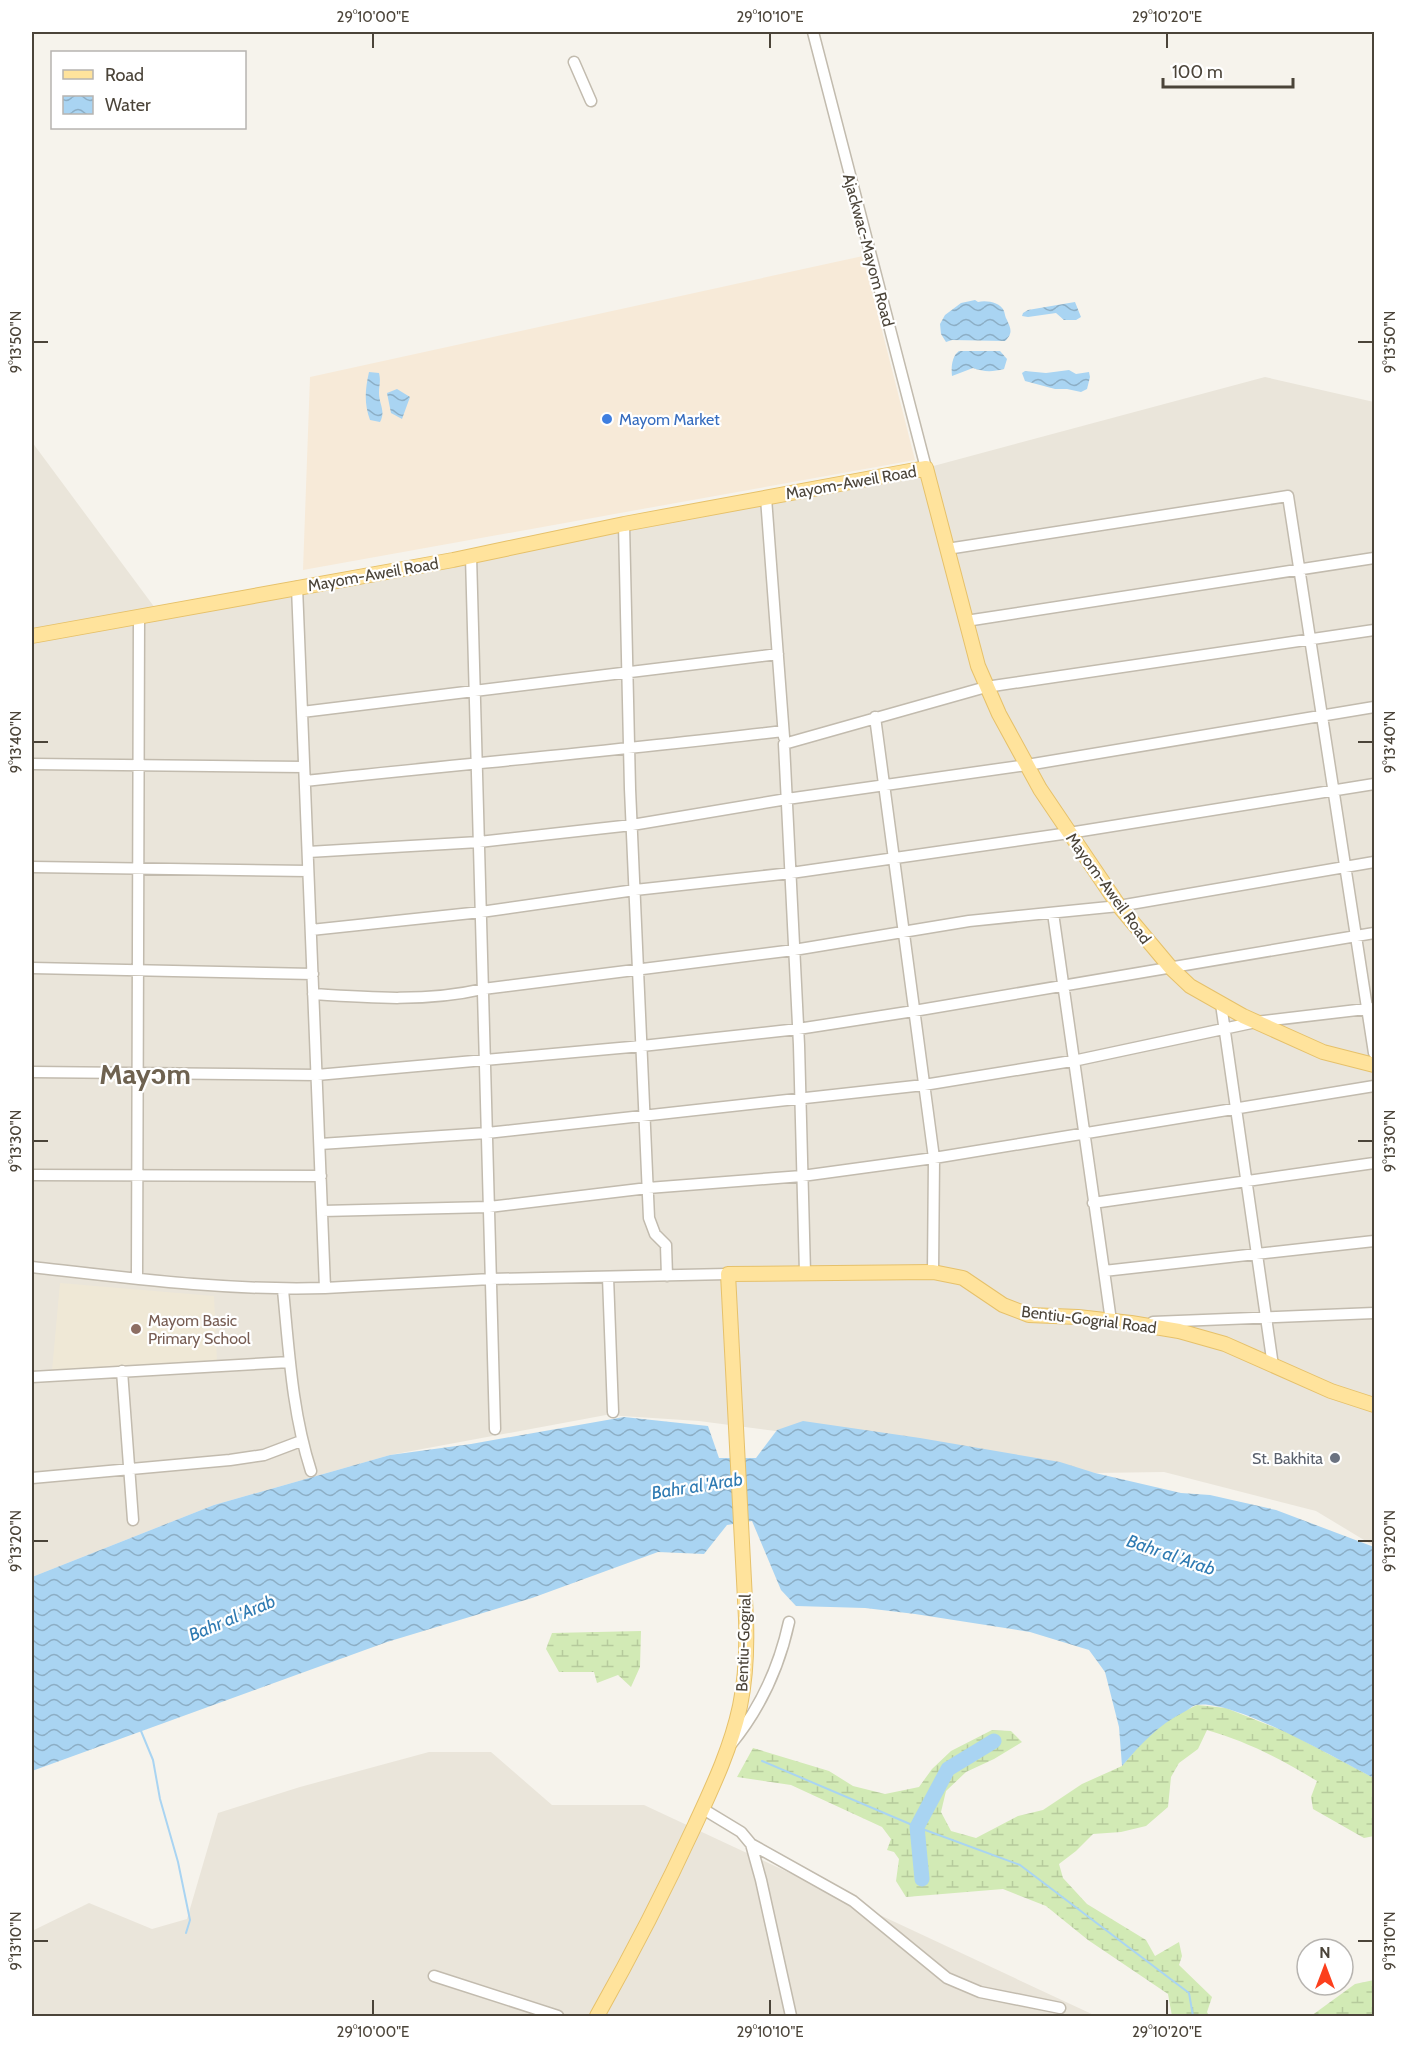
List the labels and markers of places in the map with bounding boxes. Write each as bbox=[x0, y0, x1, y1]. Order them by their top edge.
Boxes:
place label: Mayom Market bbox=[619, 410, 720, 429]
marker: Mayom Market bbox=[600, 412, 614, 426]
place label: Mayom Basic Primary School bbox=[148, 1311, 251, 1348]
marker: Mayom Basic Primary School bbox=[129, 1322, 143, 1336]
place label: St. Bakhita bbox=[1252, 1449, 1323, 1468]
marker: St. Bakhita bbox=[1328, 1451, 1342, 1465]

